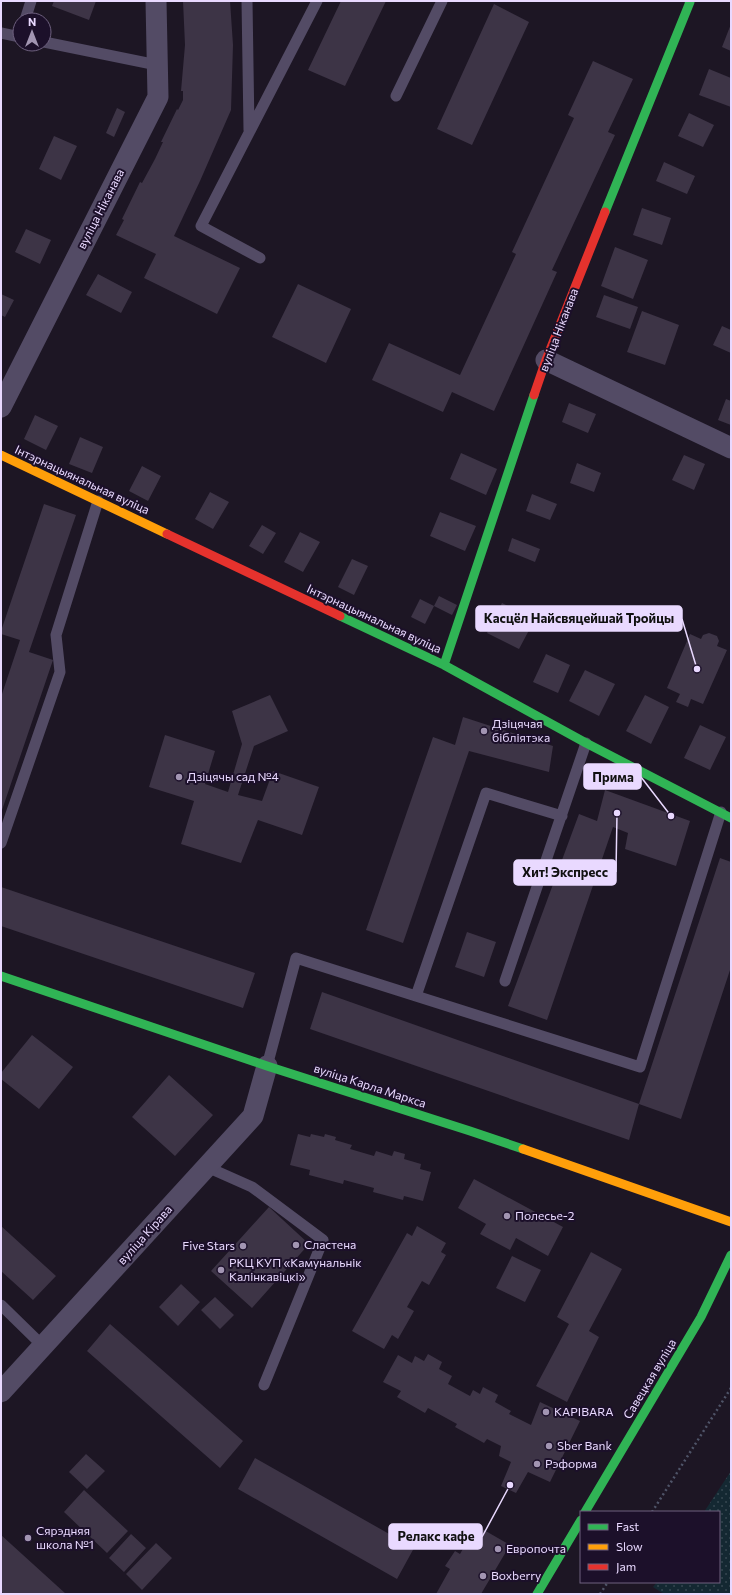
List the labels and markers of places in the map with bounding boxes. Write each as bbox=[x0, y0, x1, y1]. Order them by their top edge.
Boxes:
callout: Касцёл Найсвяцейшай Тройцы bbox=[476, 606, 682, 631]
place label: Дзіцячая бібліятэка bbox=[492, 716, 550, 744]
marker: Дзіцячая бібліятэка bbox=[479, 726, 489, 736]
callout: Прима bbox=[584, 764, 641, 789]
place label: Дзіцячы сад №4 bbox=[187, 769, 279, 783]
marker: Дзіцячы сад №4 bbox=[174, 772, 184, 782]
callout: Хит! Экспресс bbox=[514, 860, 616, 885]
place label: Полесье-2 bbox=[515, 1208, 575, 1222]
marker: Полесье-2 bbox=[502, 1211, 512, 1221]
place label: Сластена bbox=[304, 1237, 356, 1251]
place label: Five Stars bbox=[182, 1238, 235, 1252]
marker: Сластена bbox=[291, 1240, 301, 1250]
marker: Five Stars bbox=[238, 1241, 248, 1251]
place label: РКЦ КУП «Камунальнік Калінкавіцкі» bbox=[229, 1255, 362, 1283]
marker: РКЦ КУП «Камунальнік Калінкавіцкі» bbox=[216, 1265, 226, 1275]
place label: KAPIBARA bbox=[554, 1404, 614, 1418]
marker: KAPIBARA bbox=[541, 1407, 551, 1417]
place label: Sber Bank bbox=[557, 1438, 612, 1452]
marker: Sber Bank bbox=[544, 1441, 554, 1451]
place label: Рэформа bbox=[545, 1456, 597, 1470]
marker: Рэформа bbox=[532, 1459, 542, 1469]
place label: Сярэдняя школа №1 bbox=[36, 1523, 94, 1551]
callout: Релакс кафе bbox=[389, 1524, 482, 1549]
marker: Сярэдняя школа №1 bbox=[23, 1533, 33, 1543]
place label: Европочта bbox=[506, 1541, 566, 1555]
marker: Европочта bbox=[493, 1544, 503, 1554]
place label: Boxberry bbox=[491, 1568, 541, 1582]
marker: Boxberry bbox=[478, 1571, 488, 1581]

